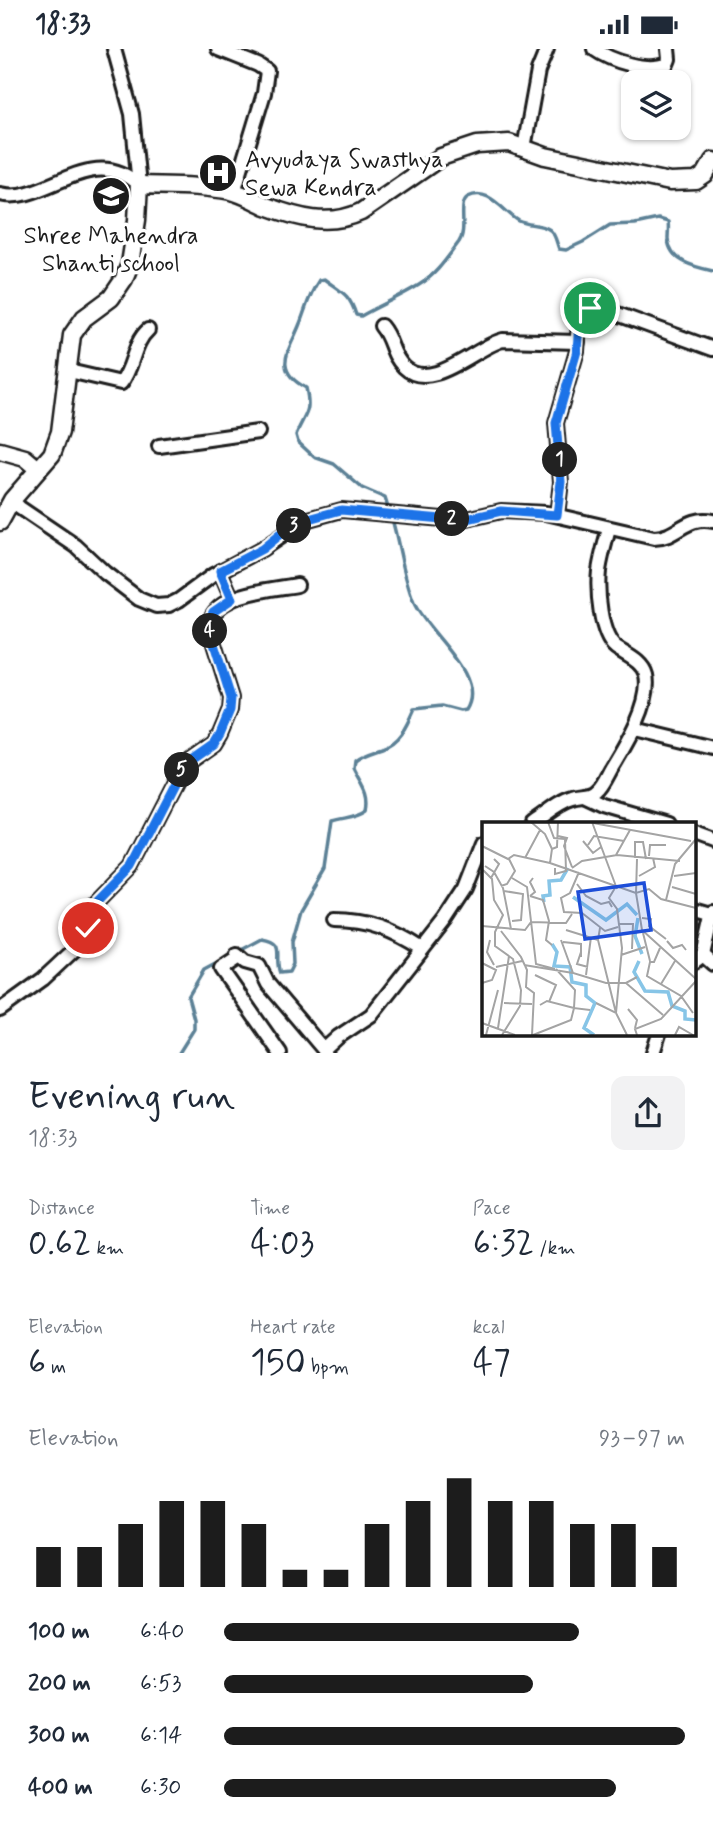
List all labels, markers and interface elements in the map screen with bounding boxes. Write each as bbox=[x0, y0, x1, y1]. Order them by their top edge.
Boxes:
text: 18:33 bbox=[35, 8, 91, 42]
map controls bbox=[621, 70, 691, 140]
button: layers bbox=[621, 70, 691, 140]
place label: Avyudaya Swasthya Sewa Kendra bbox=[245, 145, 444, 204]
hospital icon: Avyudaya Swasthya Sewa Kendra bbox=[197, 152, 239, 194]
school or university icon: Shree Mahendra Shanti school bbox=[90, 175, 132, 217]
place label: Shree Mahendra Shanti school bbox=[23, 221, 199, 280]
pin bbox=[560, 278, 620, 338]
icon: arrive bbox=[571, 289, 609, 327]
pin: 1 bbox=[542, 443, 578, 477]
text: 1 bbox=[555, 447, 564, 472]
pin: 2 bbox=[434, 501, 470, 537]
text: 2 bbox=[447, 506, 456, 531]
pin: 3 bbox=[276, 509, 312, 543]
text: 3 bbox=[289, 513, 298, 538]
pin: 4 bbox=[192, 613, 228, 649]
text: 4 bbox=[204, 618, 215, 643]
pin: 5 bbox=[164, 753, 200, 787]
text: 5 bbox=[176, 757, 187, 782]
inset map bbox=[482, 822, 696, 1036]
pin bbox=[58, 898, 118, 958]
icon: check bbox=[69, 909, 107, 947]
text: Evening run bbox=[28, 1073, 235, 1122]
button: share bbox=[611, 1076, 685, 1150]
text: 18:33 bbox=[28, 1124, 77, 1154]
text: Distance bbox=[28, 1196, 95, 1221]
text: Time bbox=[250, 1196, 290, 1221]
text: Pace bbox=[473, 1196, 510, 1221]
text: 0.62 bbox=[28, 1221, 91, 1267]
text: 4:03 bbox=[250, 1221, 314, 1267]
text: 6:32 bbox=[473, 1221, 534, 1267]
text: km bbox=[91, 1236, 124, 1261]
text: /km bbox=[534, 1236, 575, 1261]
text: Elevation bbox=[28, 1315, 103, 1340]
text: Heart rate bbox=[250, 1315, 336, 1340]
text: kcal bbox=[473, 1315, 505, 1340]
text: 6 bbox=[28, 1340, 46, 1386]
text: 150 bbox=[250, 1340, 306, 1386]
text: 47 bbox=[473, 1340, 511, 1386]
text: m bbox=[46, 1355, 66, 1380]
text: bpm bbox=[306, 1355, 349, 1380]
text: Elevation bbox=[28, 1424, 119, 1454]
text: 93–97 m bbox=[599, 1424, 685, 1454]
text: 100 m bbox=[28, 1617, 90, 1647]
text: 6:40 bbox=[140, 1617, 184, 1647]
text: 200 m bbox=[28, 1669, 91, 1699]
text: 6:53 bbox=[140, 1669, 181, 1699]
text: 300 m bbox=[28, 1721, 90, 1751]
text: 6:14 bbox=[140, 1721, 182, 1751]
text: 400 m bbox=[28, 1773, 93, 1803]
text: 6:30 bbox=[140, 1773, 181, 1803]

